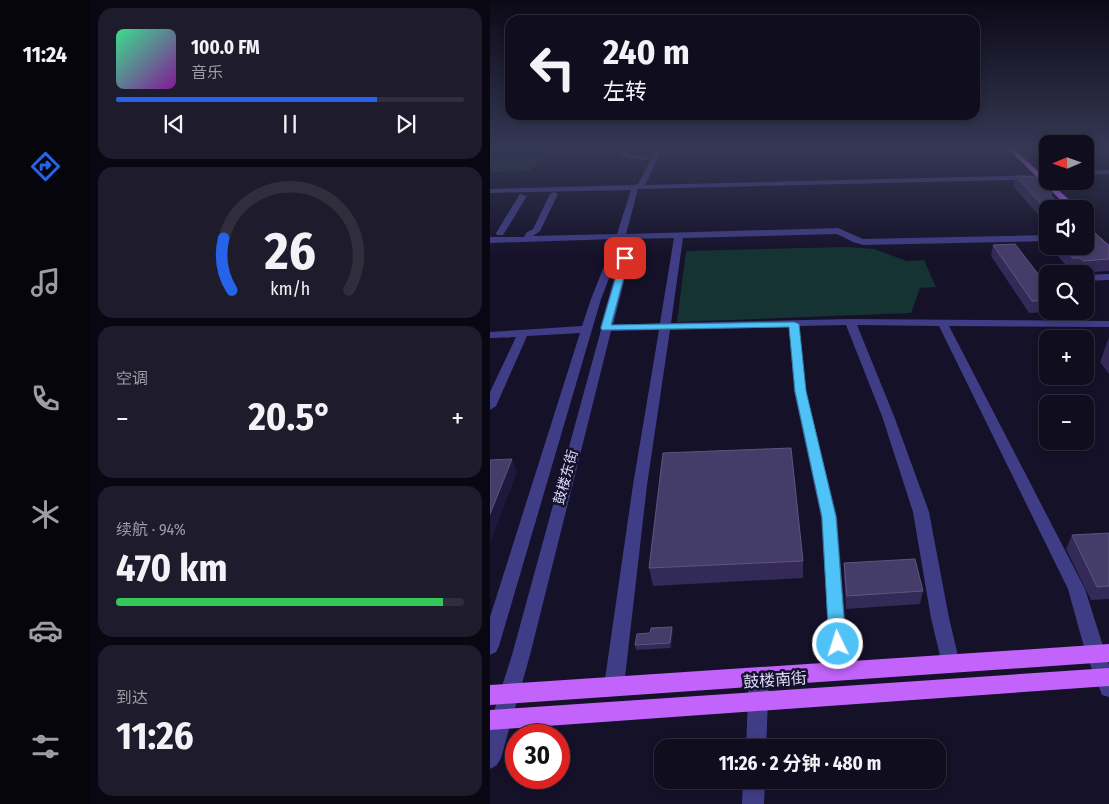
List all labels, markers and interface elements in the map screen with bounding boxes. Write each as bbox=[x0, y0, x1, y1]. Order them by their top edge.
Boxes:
text: 240 m bbox=[603, 31, 690, 73]
icon: left bbox=[520, 35, 585, 100]
text: 100.0 FM bbox=[191, 36, 260, 59]
text: 11:24 bbox=[23, 41, 67, 68]
text: 音乐 bbox=[191, 63, 223, 82]
text: 左转 bbox=[603, 78, 647, 105]
icon: previous bbox=[160, 110, 188, 138]
icon: pause bbox=[276, 110, 304, 138]
icon: next bbox=[392, 110, 420, 138]
north arrow bbox=[1039, 135, 1094, 190]
map controls bbox=[1039, 135, 1094, 450]
icon: directions bbox=[28, 149, 63, 184]
button: sound bbox=[1039, 200, 1094, 255]
text: 26 bbox=[263, 220, 316, 283]
pin bbox=[604, 237, 646, 279]
icon: arrive bbox=[611, 244, 639, 272]
icon: music bbox=[28, 265, 63, 300]
button: search bbox=[1039, 265, 1094, 320]
text: km/h bbox=[270, 278, 310, 300]
button: + bbox=[1039, 330, 1094, 385]
text: 空调 bbox=[116, 369, 148, 388]
icon: phone bbox=[28, 381, 63, 416]
text: 20.5° bbox=[248, 394, 332, 440]
button: − bbox=[1039, 395, 1094, 450]
text: − bbox=[116, 402, 129, 435]
text: + bbox=[451, 402, 464, 435]
street label: 鼓楼东街 bbox=[551, 448, 581, 506]
icon: climate bbox=[28, 497, 63, 532]
text: 续航 · 94% bbox=[116, 520, 186, 539]
text: 470 km bbox=[116, 545, 228, 591]
icon: car bbox=[28, 613, 63, 648]
position arrow bbox=[811, 617, 863, 669]
street label: 鼓楼南街 bbox=[742, 668, 808, 692]
text: 到达 bbox=[116, 688, 148, 707]
text: 11:26 bbox=[116, 713, 194, 759]
speed limit sign: 30 bbox=[505, 724, 570, 789]
icon: filters bbox=[28, 729, 63, 764]
text: 11:26 · 2 分钟 · 480 m bbox=[719, 752, 881, 775]

